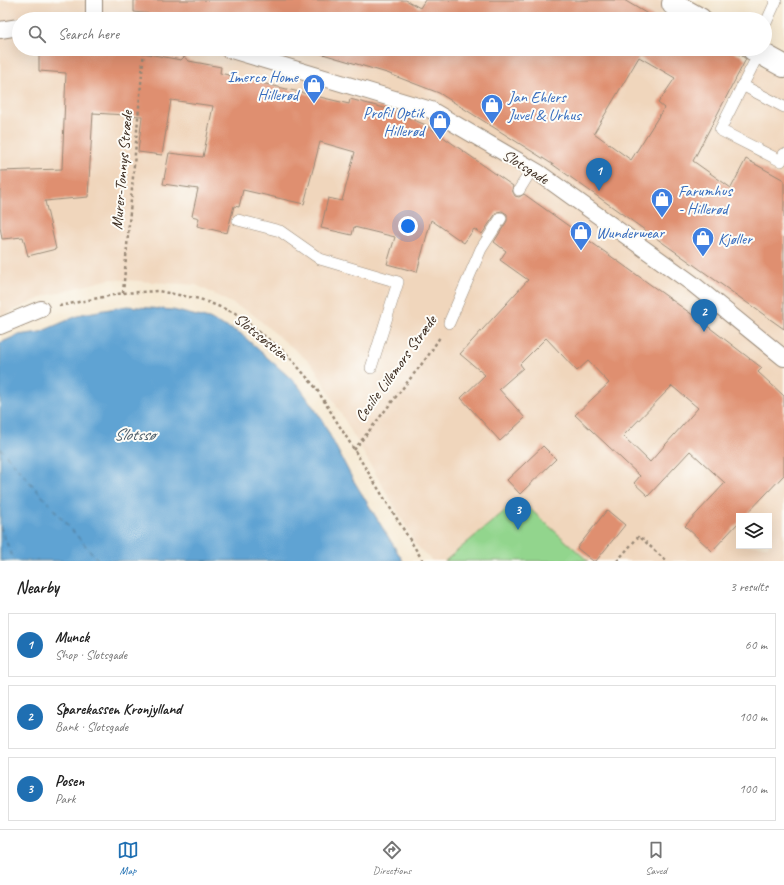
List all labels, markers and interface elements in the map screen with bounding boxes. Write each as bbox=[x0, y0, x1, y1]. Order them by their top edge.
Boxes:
search box bbox=[12, 12, 772, 56]
icon: search bbox=[26, 23, 48, 45]
text: Search here bbox=[58, 25, 119, 44]
place label: Imerco Home Hillerød bbox=[227, 67, 301, 105]
shop icon: Imerco Home Hillerød bbox=[301, 72, 327, 105]
place label: Jan Ehlers Juvel & Urhus bbox=[507, 87, 582, 125]
shop icon: Jan Ehlers Juvel & Urhus bbox=[479, 92, 505, 125]
place label: Profil Optik Hillerød bbox=[363, 103, 427, 141]
street label: Murer-Tonnys Stræde bbox=[107, 108, 137, 230]
shop icon: Profil Optik Hillerød bbox=[427, 108, 453, 141]
street label: Slotsgade bbox=[499, 145, 554, 190]
pin: 1 bbox=[586, 158, 612, 191]
place label: Farumhus - Hillerød bbox=[678, 181, 733, 219]
shop icon: Farumhus - Hillerød bbox=[649, 186, 675, 219]
your location bbox=[398, 216, 418, 236]
shop icon: Wunderwear bbox=[568, 219, 594, 252]
place label: Wunderwear bbox=[596, 223, 665, 243]
shop icon: Kjøller bbox=[690, 225, 716, 258]
place label: Kjøller bbox=[718, 229, 753, 249]
pin: 2 bbox=[691, 299, 717, 332]
street label: Slotssøstien bbox=[230, 309, 293, 365]
street label: Cecilie Lillemors Stræde bbox=[351, 310, 442, 426]
water label: Slotssø bbox=[114, 424, 158, 445]
pin: 3 bbox=[505, 497, 531, 530]
map controls bbox=[736, 513, 772, 549]
button: layers bbox=[736, 513, 772, 549]
text: Nearby bbox=[16, 577, 59, 598]
text: 3 results bbox=[730, 579, 768, 595]
text: Munck bbox=[55, 628, 89, 647]
text: 1 bbox=[27, 637, 33, 653]
text: 60 m bbox=[745, 637, 767, 653]
text: Shop · Slotsgade bbox=[55, 647, 127, 663]
text: Sparekassen Kronjylland bbox=[55, 700, 181, 719]
text: 2 bbox=[27, 709, 33, 725]
text: 100 m bbox=[739, 709, 767, 725]
text: Bank · Slotsgade bbox=[55, 719, 128, 735]
text: Posen bbox=[55, 772, 84, 791]
text: 3 bbox=[27, 781, 33, 797]
text: 100 m bbox=[739, 781, 767, 797]
text: Park bbox=[55, 791, 76, 807]
tab: Map bbox=[117, 839, 139, 877]
tab: Directions bbox=[373, 839, 411, 877]
tab: Saved bbox=[645, 839, 667, 877]

